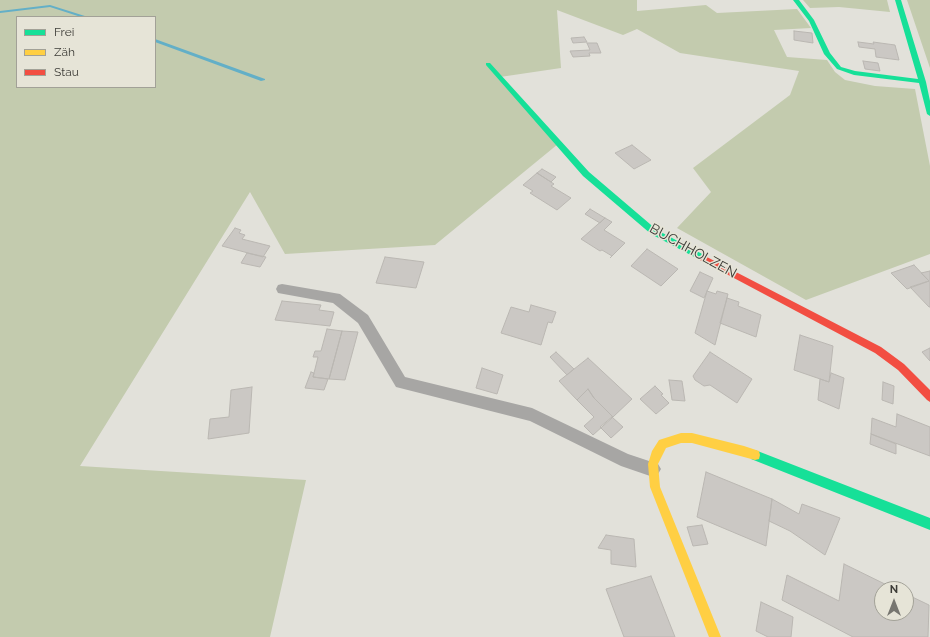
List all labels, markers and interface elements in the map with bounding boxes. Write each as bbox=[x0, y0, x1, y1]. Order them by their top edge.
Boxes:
legend bbox=[16, 16, 156, 88]
text: Frei bbox=[54, 25, 74, 39]
text: Zäh bbox=[54, 45, 75, 59]
text: Stau bbox=[54, 65, 79, 79]
street label: BUCHHOLZEN bbox=[647, 220, 739, 282]
north arrow bbox=[874, 581, 914, 621]
text: N bbox=[890, 583, 898, 596]

